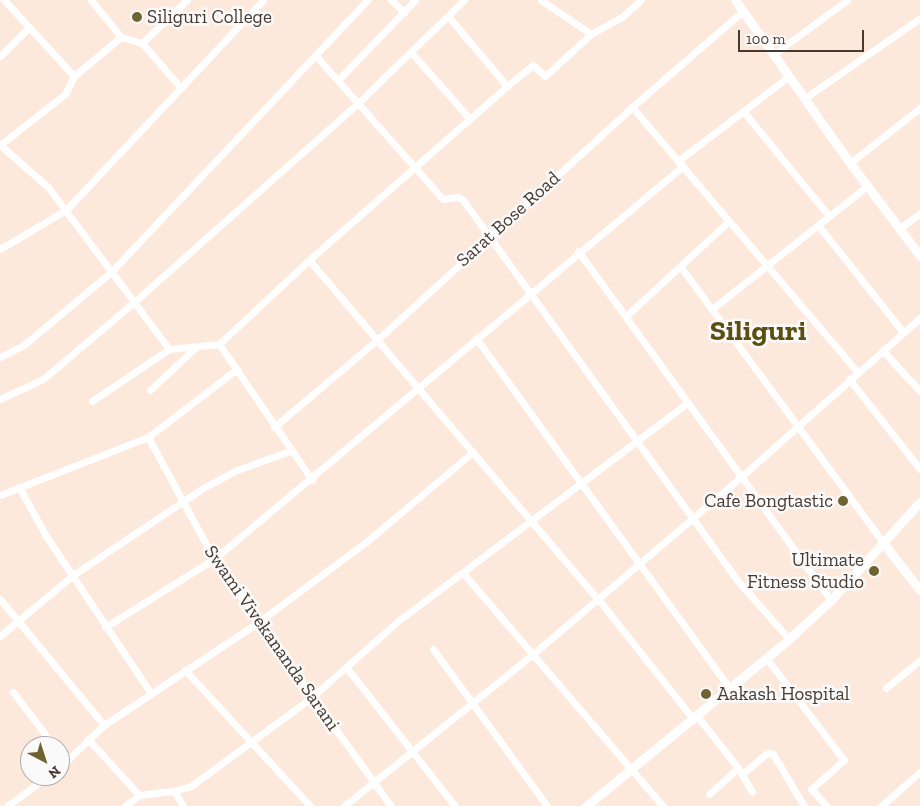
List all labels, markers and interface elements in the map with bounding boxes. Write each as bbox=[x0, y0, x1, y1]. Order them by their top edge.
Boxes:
place label: Siliguri College bbox=[147, 6, 272, 28]
marker: Siliguri College bbox=[131, 11, 143, 23]
scale bar bbox=[740, 20, 866, 52]
text: 100 m bbox=[746, 30, 785, 48]
street label: Sarat Bose Road bbox=[452, 167, 564, 271]
district label: Siliguri bbox=[710, 314, 806, 348]
place label: Cafe Bongtastic bbox=[704, 490, 833, 512]
marker: Cafe Bongtastic bbox=[837, 495, 849, 507]
street label: Swami Vivekananda Sarani bbox=[199, 541, 345, 735]
place label: Ultimate Fitness Studio bbox=[747, 549, 864, 593]
marker: Ultimate Fitness Studio bbox=[868, 565, 880, 577]
place label: Aakash Hospital bbox=[717, 683, 850, 705]
marker: Aakash Hospital bbox=[699, 687, 713, 701]
north arrow bbox=[20, 736, 70, 786]
text: N bbox=[45, 762, 64, 782]

